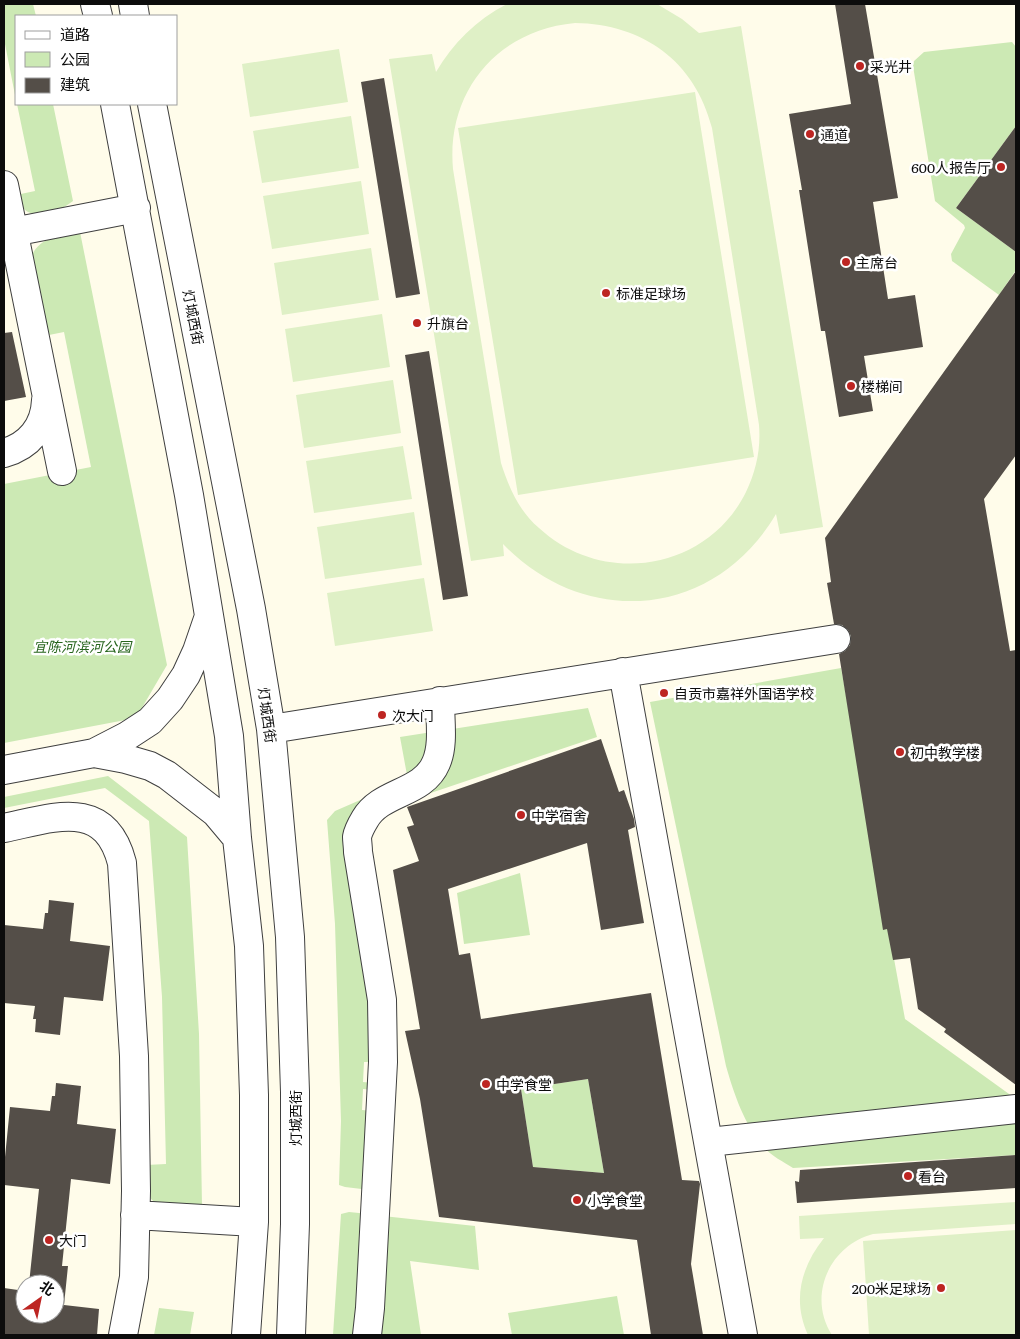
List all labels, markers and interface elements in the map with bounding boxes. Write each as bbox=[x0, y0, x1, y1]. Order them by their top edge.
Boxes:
legend bbox=[15, 15, 178, 105]
text: 道路 bbox=[60, 22, 90, 45]
text: 公园 bbox=[60, 47, 90, 70]
place label: 采光井 bbox=[870, 56, 912, 76]
marker: 采光井 bbox=[854, 60, 866, 72]
text: 建筑 bbox=[60, 72, 90, 95]
place label: 通道 bbox=[820, 124, 848, 144]
marker: 通道 bbox=[804, 128, 816, 140]
place label: 600人报告厅 bbox=[911, 157, 991, 177]
marker: 600人报告厅 bbox=[995, 161, 1007, 173]
place label: 主席台 bbox=[856, 252, 898, 272]
marker: 主席台 bbox=[840, 256, 852, 268]
place label: 标准足球场 bbox=[616, 283, 686, 303]
marker: 标准足球场 bbox=[600, 287, 612, 299]
street label: 灯城西街 bbox=[179, 288, 209, 346]
place label: 升旗台 bbox=[427, 313, 469, 333]
marker: 升旗台 bbox=[411, 317, 423, 329]
place label: 楼梯间 bbox=[861, 376, 903, 396]
marker: 楼梯间 bbox=[845, 380, 857, 392]
park label: 宜陈河滨河公园 bbox=[33, 636, 133, 656]
place label: 自贡市嘉祥外国语学校 bbox=[674, 683, 814, 703]
street label: 灯城西街 bbox=[254, 686, 282, 744]
marker: 自贡市嘉祥外国语学校 bbox=[658, 687, 670, 699]
place label: 次大门 bbox=[392, 705, 434, 725]
marker: 次大门 bbox=[376, 709, 388, 721]
place label: 初中教学楼 bbox=[910, 742, 980, 762]
marker: 初中教学楼 bbox=[894, 746, 906, 758]
place label: 中学宿舍 bbox=[531, 805, 587, 825]
marker: 中学宿舍 bbox=[515, 809, 527, 821]
place label: 中学食堂 bbox=[496, 1074, 552, 1094]
marker: 中学食堂 bbox=[480, 1078, 492, 1090]
street label: 灯城西街 bbox=[285, 1090, 305, 1146]
place label: 看台 bbox=[918, 1166, 946, 1186]
marker: 看台 bbox=[902, 1170, 914, 1182]
place label: 小学食堂 bbox=[587, 1190, 643, 1210]
marker: 小学食堂 bbox=[571, 1194, 583, 1206]
place label: 大门 bbox=[59, 1230, 87, 1250]
marker: 大门 bbox=[43, 1234, 55, 1246]
north arrow bbox=[15, 1274, 65, 1324]
text: 北 bbox=[36, 1275, 59, 1299]
place label: 200米足球场 bbox=[852, 1278, 931, 1298]
marker: 200米足球场 bbox=[935, 1282, 947, 1294]

